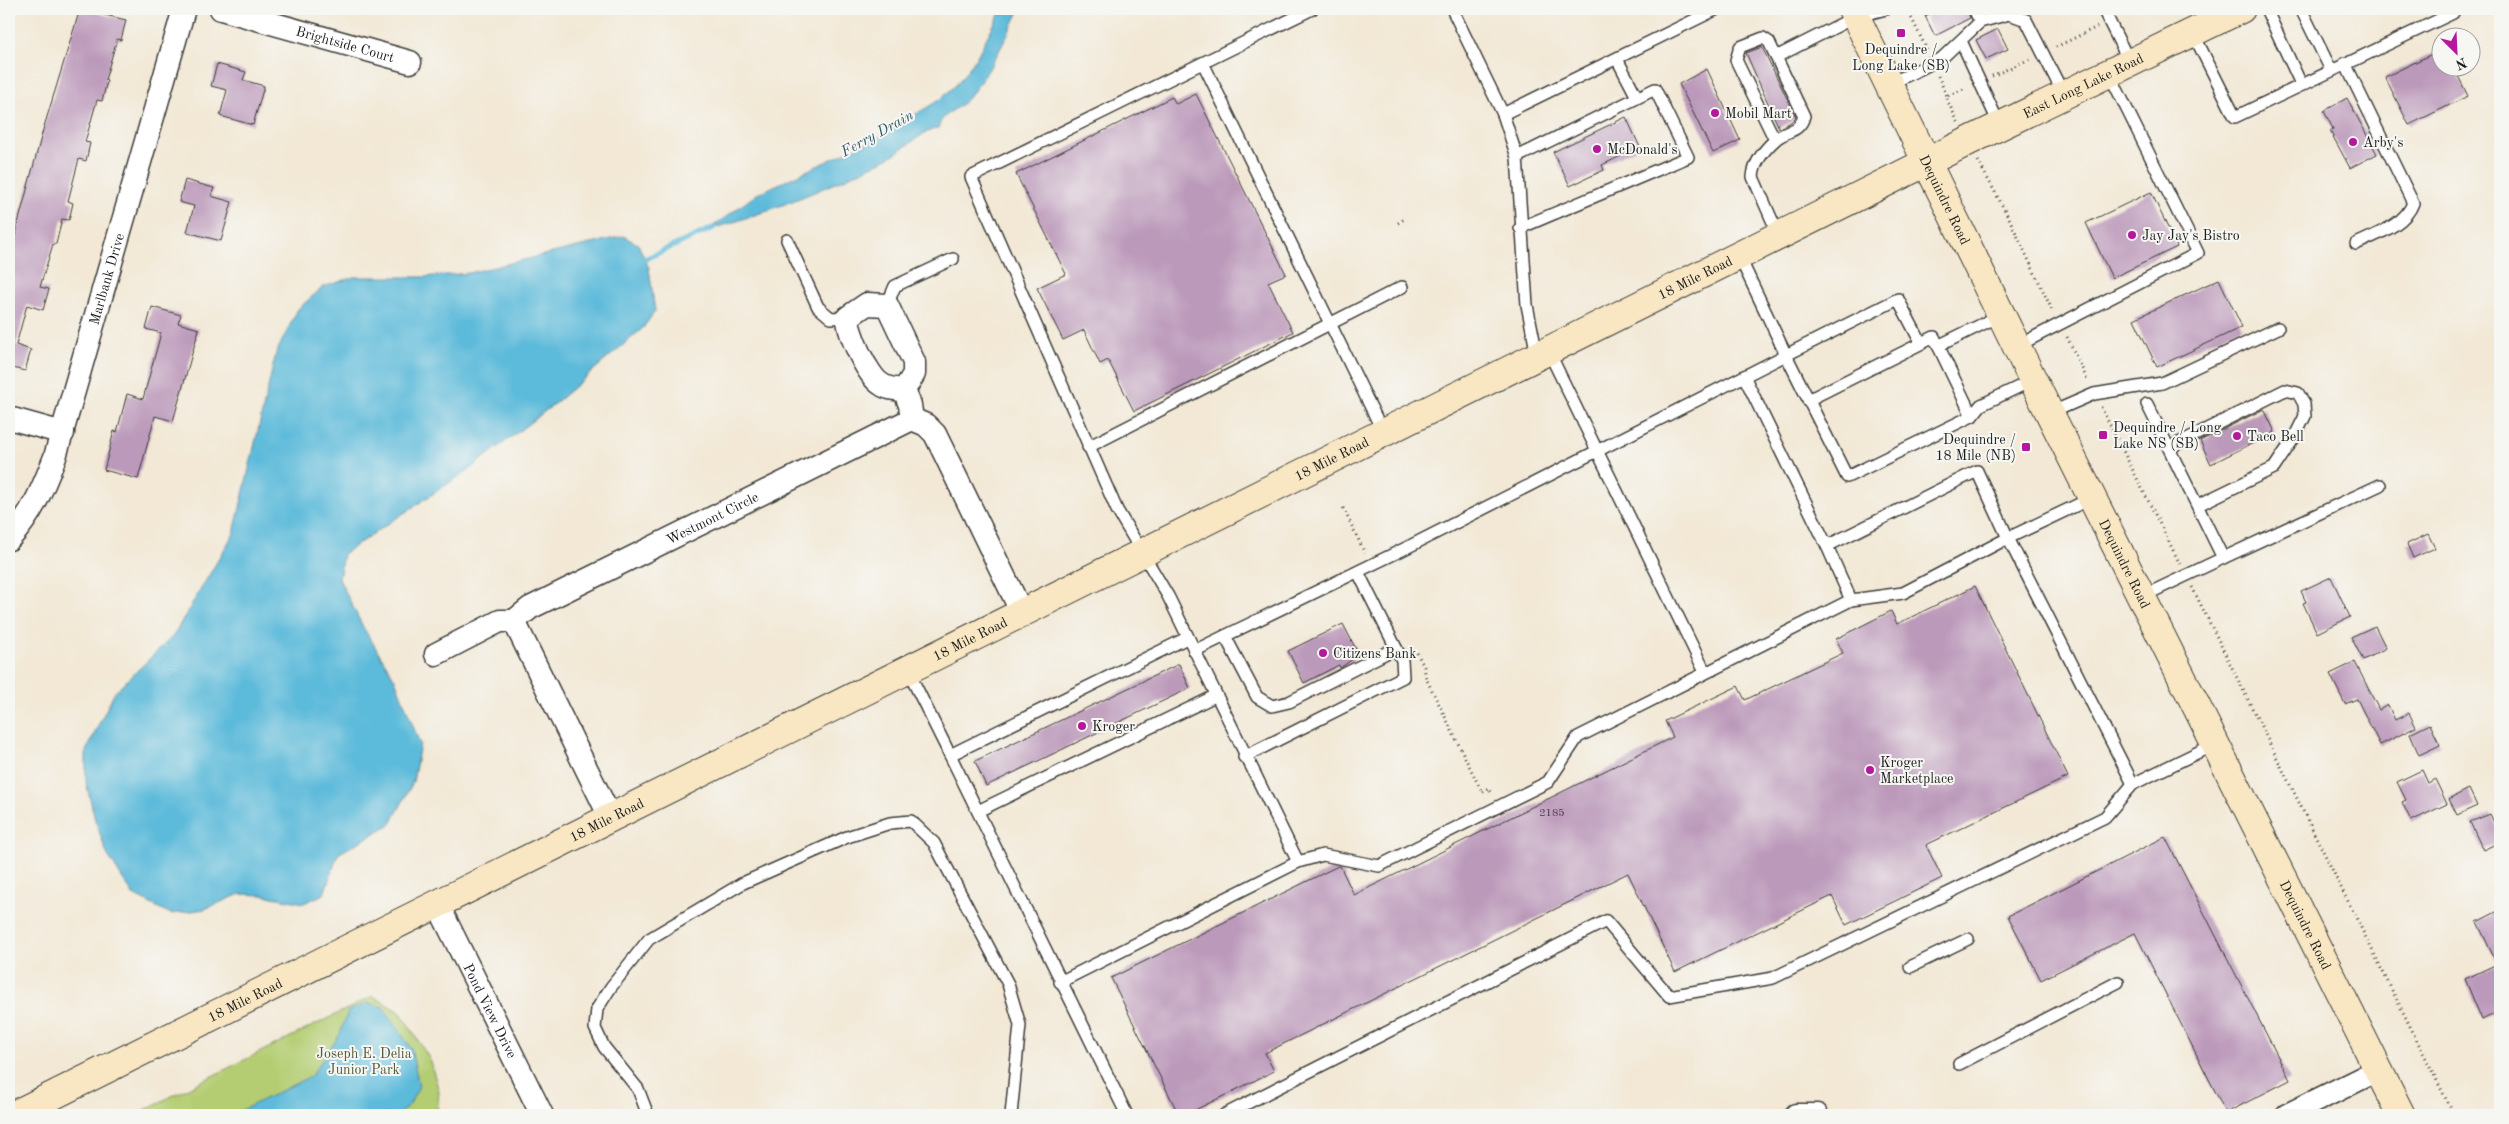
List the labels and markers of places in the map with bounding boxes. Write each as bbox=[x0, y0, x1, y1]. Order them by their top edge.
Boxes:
marker: Dequindre / Long Lake (SB) bbox=[1895, 27, 1907, 39]
place label: Dequindre / Long Lake (SB) bbox=[1852, 43, 1950, 73]
marker: Mobil Mart bbox=[1709, 107, 1721, 119]
place label: Mobil Mart bbox=[1725, 107, 1792, 121]
marker: Arby's bbox=[2347, 136, 2359, 148]
place label: Arby's bbox=[2363, 136, 2403, 150]
marker: McDonald's bbox=[1591, 143, 1603, 155]
place label: McDonald's bbox=[1607, 143, 1678, 157]
marker: Jay Jay's Bistro bbox=[2126, 229, 2138, 241]
place label: Jay Jay's Bistro bbox=[2142, 229, 2240, 243]
place label: Dequindre / Long Lake NS (SB) bbox=[2113, 421, 2222, 451]
marker: Dequindre / Long Lake NS (SB) bbox=[2097, 429, 2109, 441]
marker: Taco Bell bbox=[2231, 430, 2243, 442]
place label: Taco Bell bbox=[2247, 430, 2304, 444]
place label: Dequindre / 18 Mile (NB) bbox=[1935, 433, 2016, 463]
marker: Dequindre / 18 Mile (NB) bbox=[2020, 441, 2032, 453]
marker: Citizens Bank bbox=[1317, 647, 1329, 659]
place label: Citizens Bank bbox=[1333, 647, 1416, 661]
marker: Kroger bbox=[1076, 720, 1088, 732]
place label: Kroger bbox=[1092, 720, 1135, 734]
place label: Kroger Marketplace bbox=[1880, 756, 1954, 786]
marker: Kroger Marketplace bbox=[1864, 764, 1876, 776]

